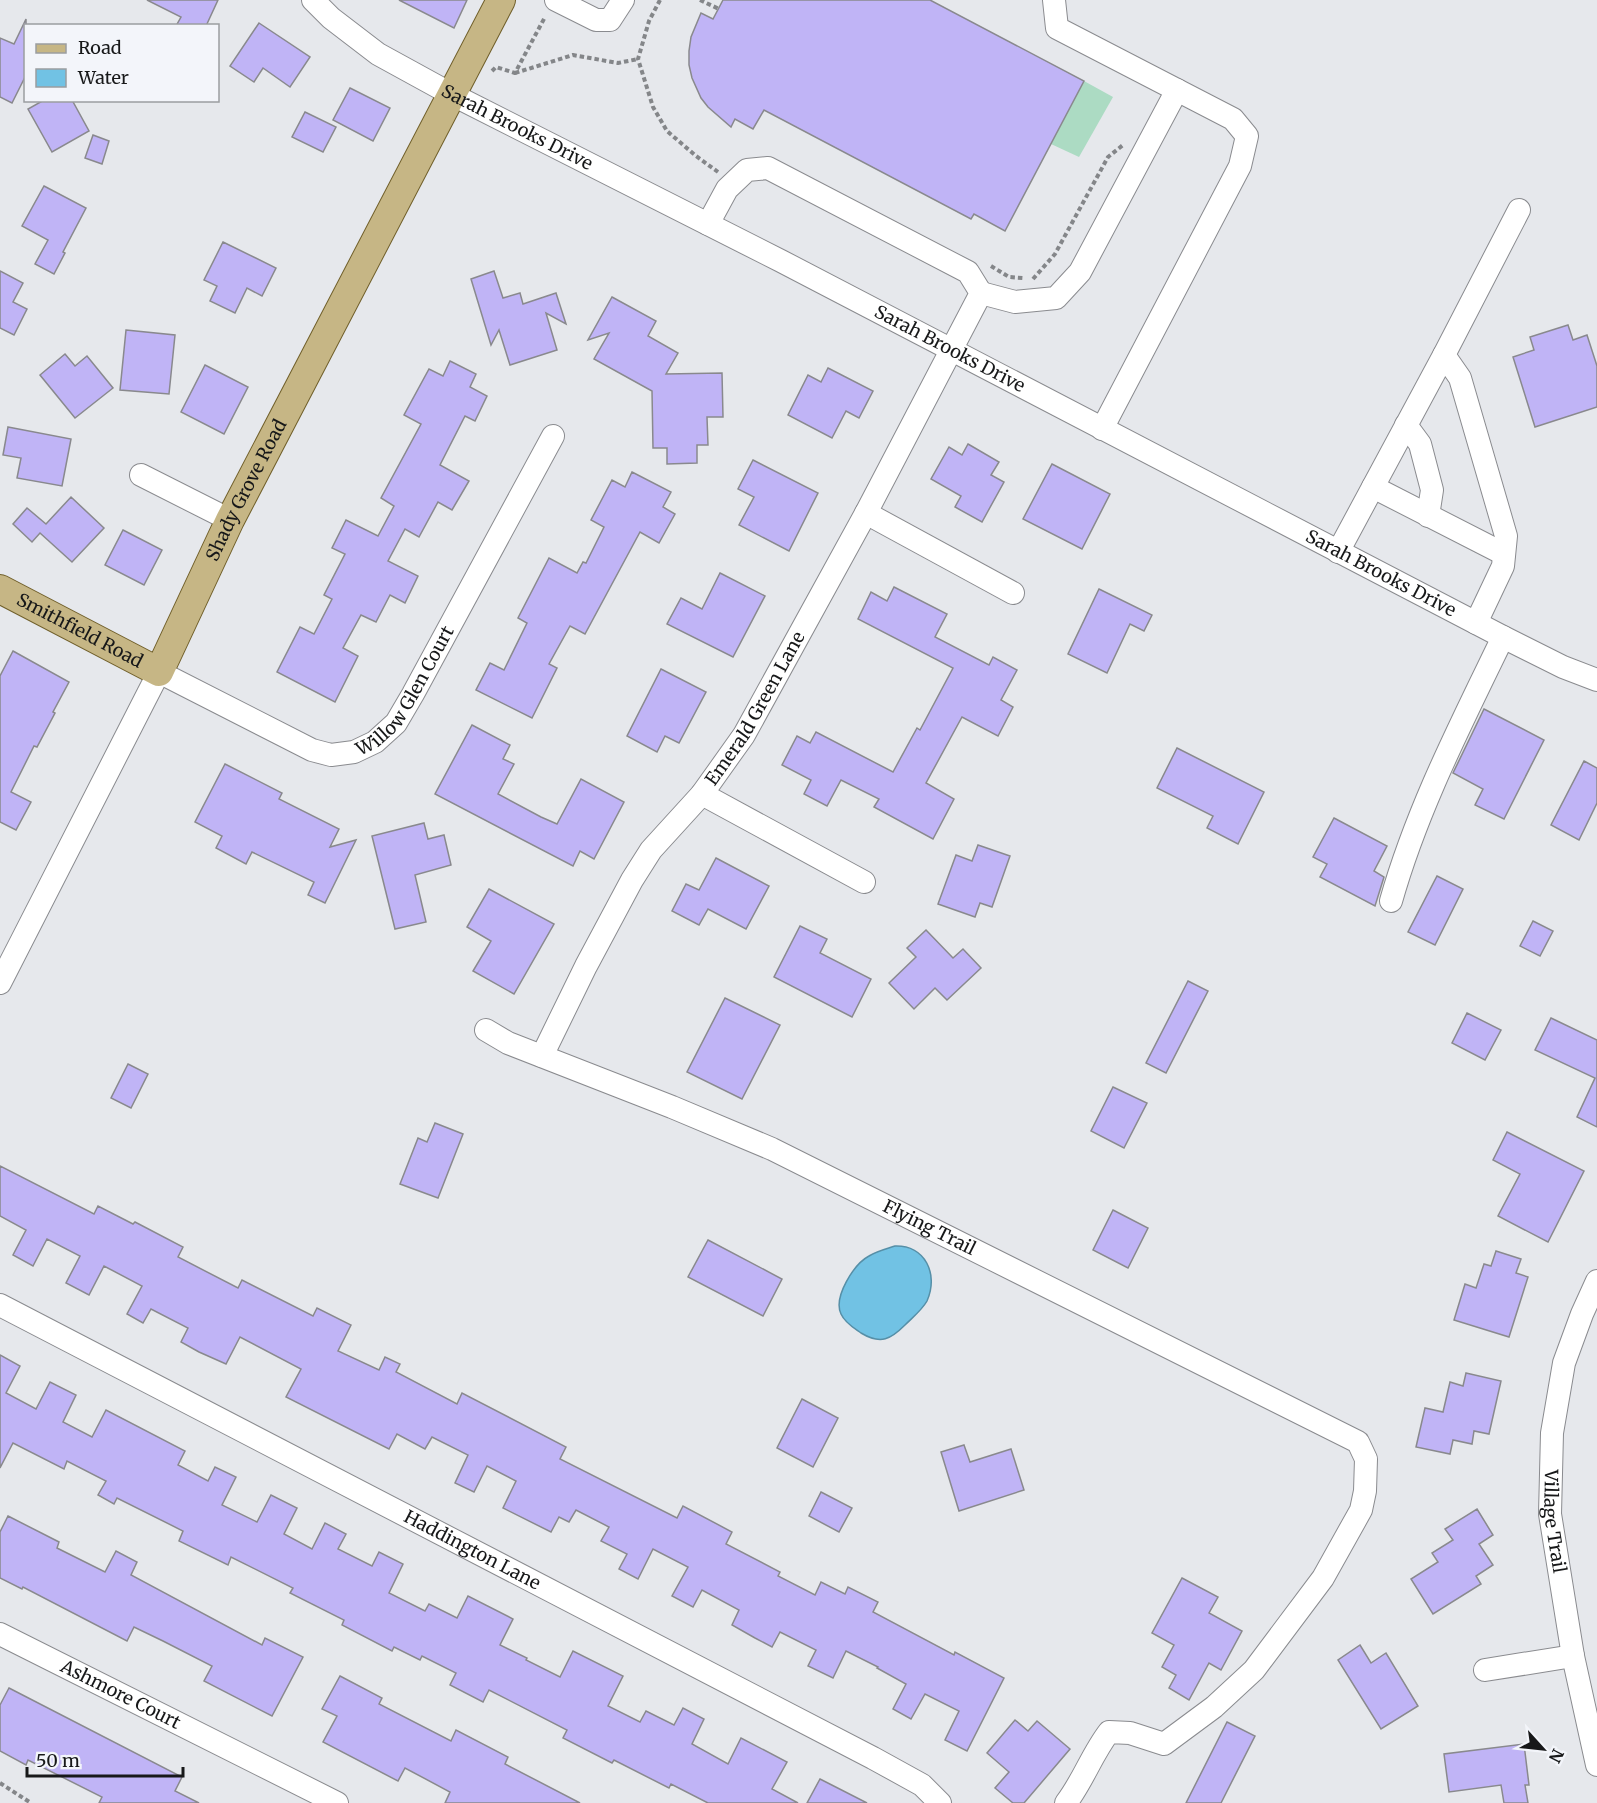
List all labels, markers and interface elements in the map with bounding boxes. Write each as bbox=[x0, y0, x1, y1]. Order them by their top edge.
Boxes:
legend bbox=[24, 24, 219, 102]
text: Road bbox=[78, 36, 122, 59]
text: Water bbox=[77, 66, 129, 89]
street label: Sarah Brooks Drive bbox=[438, 79, 597, 175]
street label: Sarah Brooks Drive bbox=[871, 300, 1029, 397]
street label: Shady Grove Road bbox=[200, 415, 292, 565]
street label: Sarah Brooks Drive bbox=[1302, 524, 1460, 622]
street label: Smithfield Road bbox=[13, 588, 147, 673]
street label: Willow Glen Court bbox=[351, 622, 459, 761]
street label: Emerald Green Lane bbox=[700, 627, 810, 790]
street label: Flying Trail bbox=[879, 1194, 980, 1260]
street label: Village Trail bbox=[1539, 1468, 1571, 1575]
street label: Haddington Lane bbox=[400, 1505, 545, 1594]
street label: Ashmore Court bbox=[56, 1654, 185, 1734]
north arrow bbox=[1513, 1719, 1573, 1779]
scale bar bbox=[27, 1740, 183, 1778]
text: N bbox=[1544, 1746, 1568, 1766]
text: 50 m bbox=[36, 1749, 80, 1772]

